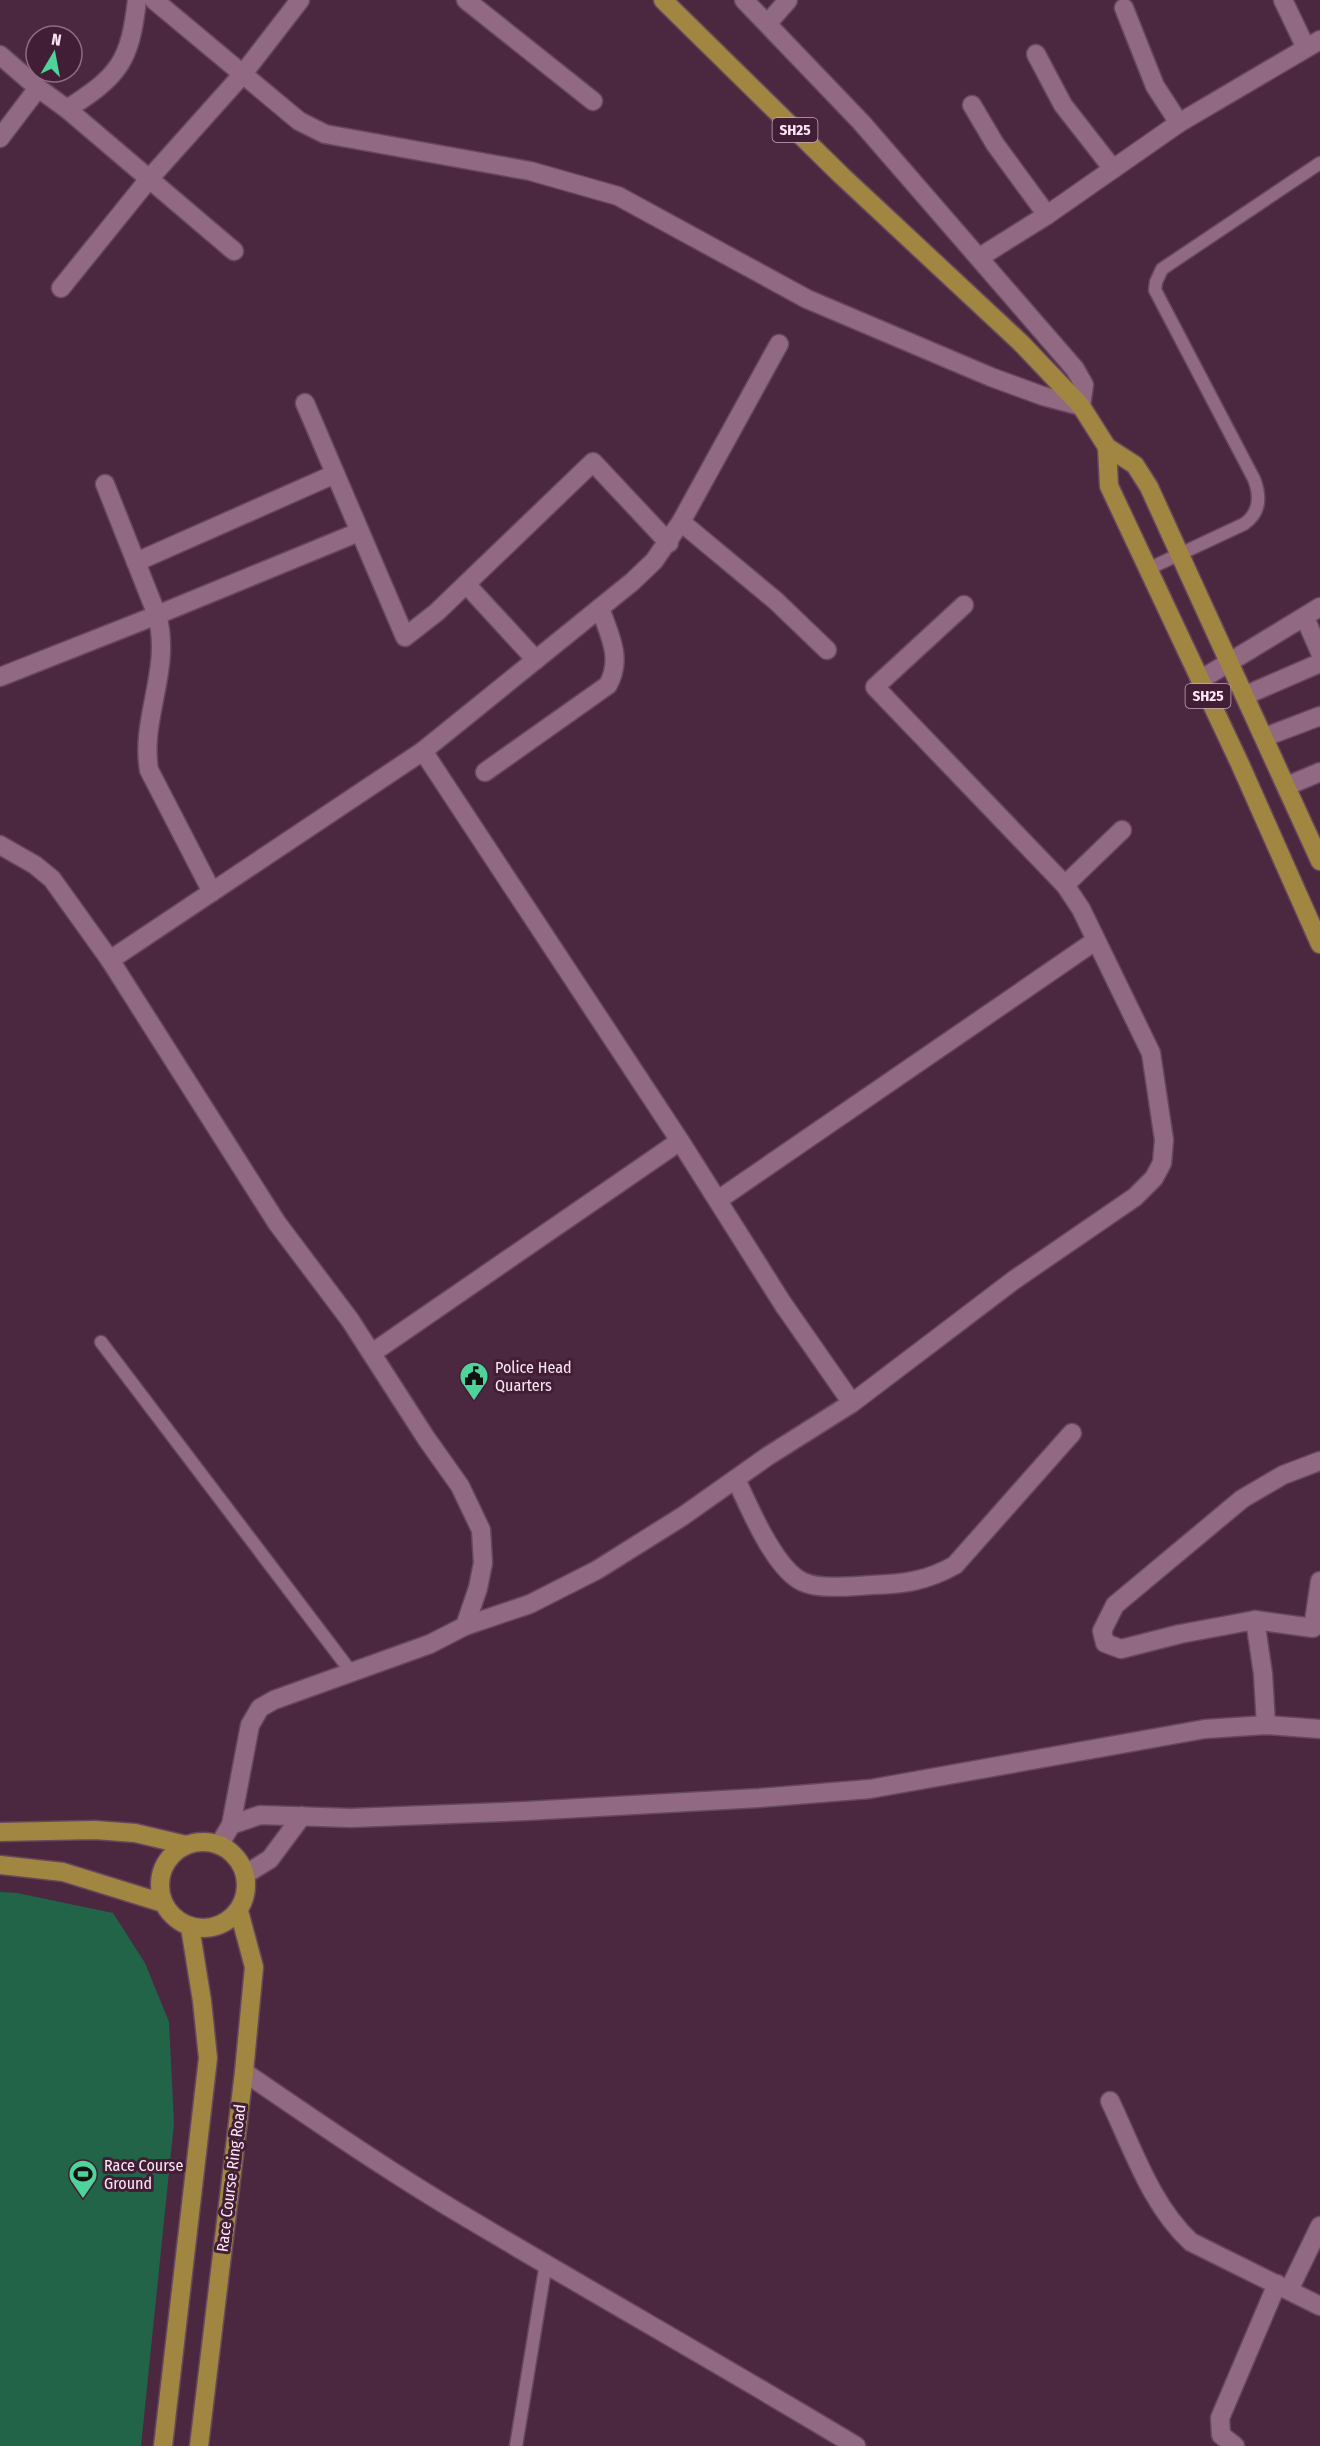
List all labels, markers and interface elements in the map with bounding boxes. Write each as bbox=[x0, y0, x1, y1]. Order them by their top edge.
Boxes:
north arrow bbox=[24, 24, 84, 84]
text: N bbox=[50, 30, 63, 50]
road number: SH25 bbox=[772, 118, 818, 142]
road number: SH25 bbox=[1186, 684, 1230, 708]
place label: Police Head Quarters bbox=[495, 1358, 572, 1395]
public building icon: Police Head Quarters bbox=[458, 1360, 490, 1402]
street label: Race Course Ring Road bbox=[213, 2103, 249, 2253]
place label: Race Course Ground bbox=[104, 2156, 183, 2193]
sports icon: Race Course Ground bbox=[67, 2158, 99, 2200]

